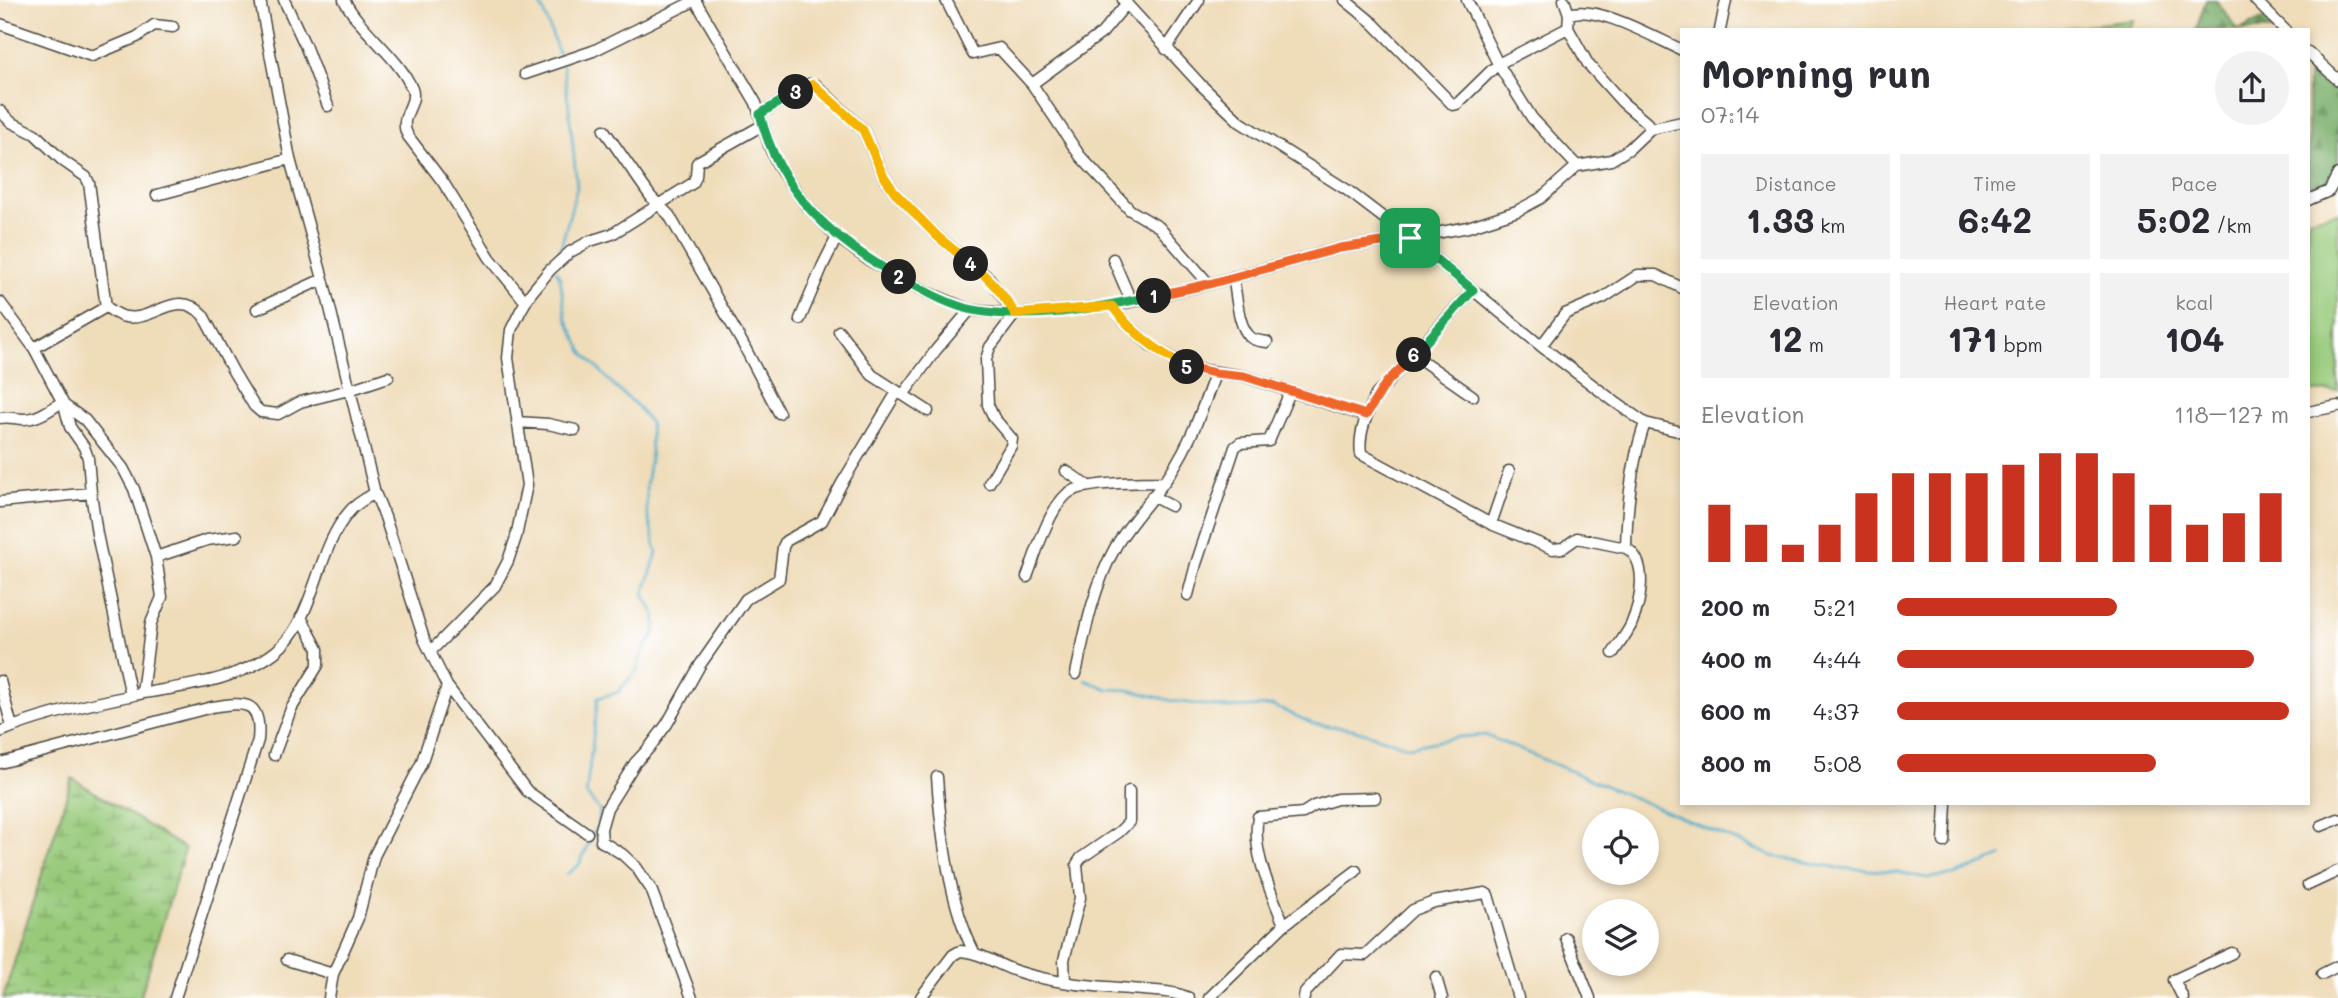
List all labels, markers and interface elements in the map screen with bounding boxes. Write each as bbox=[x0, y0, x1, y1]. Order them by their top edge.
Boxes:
text: Morning run bbox=[1701, 48, 1931, 98]
button: share bbox=[2215, 51, 2289, 125]
pin: 3 bbox=[778, 74, 814, 110]
text: 3 bbox=[790, 79, 801, 104]
text: 07:14 bbox=[1701, 99, 1759, 129]
text: Distance bbox=[1755, 171, 1837, 196]
text: Time bbox=[1973, 171, 2017, 196]
text: Pace bbox=[2171, 171, 2218, 196]
text: 1.33 bbox=[1746, 196, 1814, 242]
text: 6:42 bbox=[1958, 196, 2032, 242]
text: 5:02 bbox=[2137, 196, 2210, 242]
pin bbox=[1380, 208, 1440, 268]
text: km bbox=[1814, 213, 1845, 238]
text: /km bbox=[2210, 213, 2252, 238]
icon: arrive bbox=[1391, 219, 1429, 257]
pin: 4 bbox=[954, 246, 988, 282]
text: 4 bbox=[964, 251, 977, 276]
pin: 2 bbox=[881, 260, 916, 294]
text: 2 bbox=[893, 264, 904, 289]
pin: 1 bbox=[1136, 278, 1172, 314]
text: 1 bbox=[1149, 283, 1158, 308]
text: Elevation bbox=[1753, 290, 1838, 315]
text: Heart rate bbox=[1944, 290, 2046, 315]
text: kcal bbox=[2175, 290, 2213, 315]
text: 12 bbox=[1768, 315, 1803, 361]
text: 171 bbox=[1947, 315, 1998, 361]
text: 104 bbox=[2164, 315, 2224, 361]
text: m bbox=[1803, 332, 1824, 357]
text: bpm bbox=[1998, 332, 2043, 357]
pin: 6 bbox=[1396, 338, 1432, 372]
text: 6 bbox=[1408, 342, 1419, 367]
pin: 5 bbox=[1170, 350, 1204, 384]
text: 5 bbox=[1181, 354, 1192, 379]
text: Elevation bbox=[1701, 399, 1804, 429]
text: 118–127 m bbox=[2174, 399, 2289, 429]
text: 200 m bbox=[1701, 592, 1770, 622]
text: 5:21 bbox=[1813, 592, 1857, 622]
text: 400 m bbox=[1701, 644, 1772, 674]
text: 4:44 bbox=[1813, 644, 1861, 674]
text: 600 m bbox=[1701, 696, 1771, 726]
text: 4:37 bbox=[1813, 696, 1860, 726]
text: 800 m bbox=[1701, 748, 1771, 778]
text: 5:08 bbox=[1813, 748, 1862, 778]
map controls bbox=[1582, 808, 1659, 976]
button: locate bbox=[1582, 808, 1659, 885]
button: layers bbox=[1582, 899, 1659, 976]

